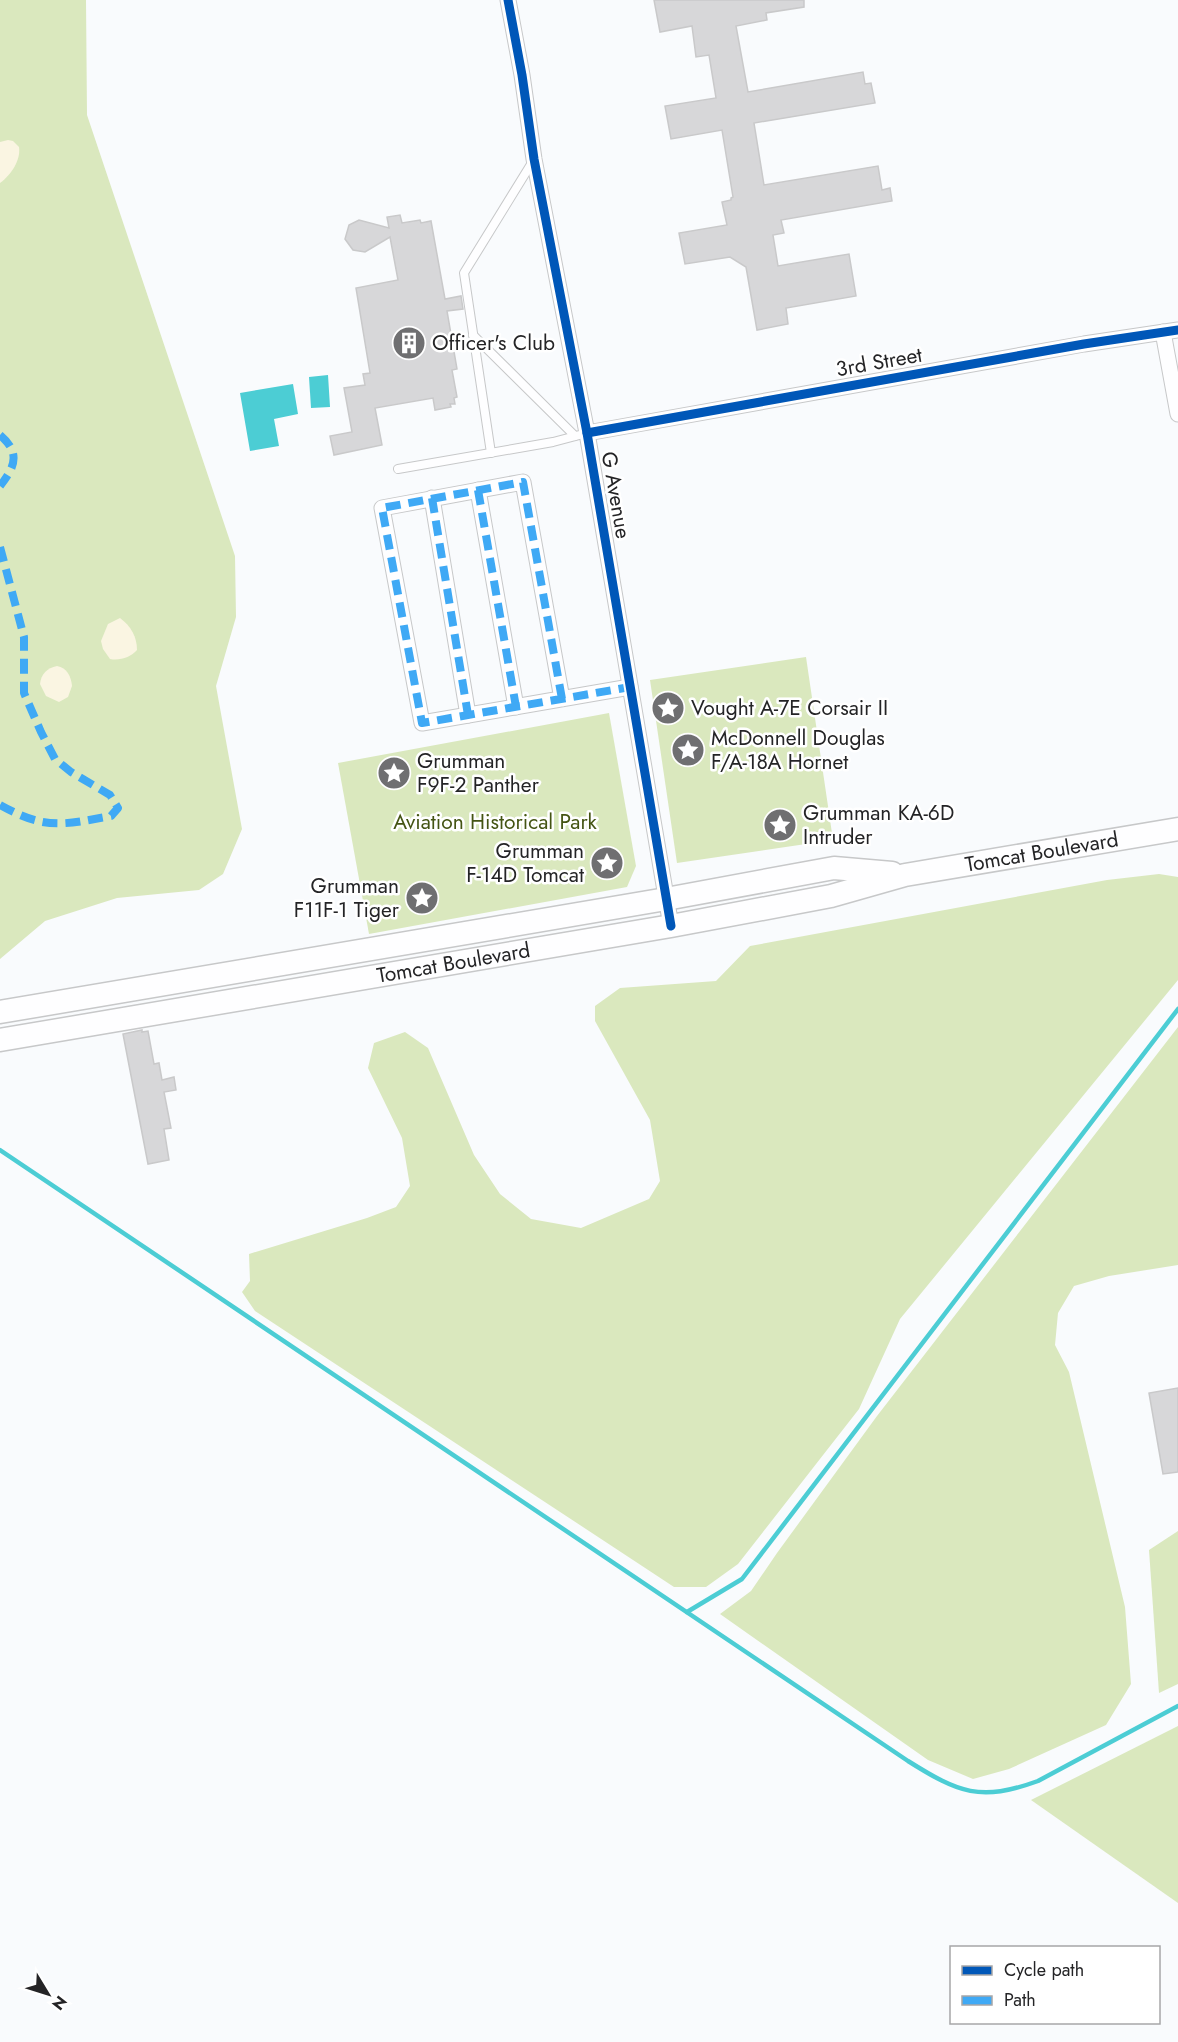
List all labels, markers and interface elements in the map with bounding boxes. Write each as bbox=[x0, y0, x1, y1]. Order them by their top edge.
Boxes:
building icon: Officer's Club bbox=[391, 325, 427, 361]
place label: Officer's Club bbox=[432, 328, 555, 358]
street label: 3rd Street bbox=[834, 340, 924, 384]
street label: G Avenue bbox=[594, 449, 638, 541]
place icon: Vought A-7E Corsair II bbox=[650, 690, 686, 726]
place label: Vought A-7E Corsair II bbox=[691, 693, 888, 723]
place label: McDonnell Douglas F/A-18A Hornet bbox=[711, 723, 885, 777]
place icon: McDonnell Douglas F/A-18A Hornet bbox=[670, 732, 706, 768]
place label: Grumman F9F-2 Panther bbox=[417, 746, 540, 800]
place icon: Grumman F9F-2 Panther bbox=[376, 755, 412, 791]
place label: Grumman KA-6D Intruder bbox=[803, 798, 954, 852]
park label: Aviation Historical Park bbox=[393, 807, 598, 837]
place icon: Grumman KA-6D Intruder bbox=[762, 807, 798, 843]
street label: Tomcat Boulevard bbox=[963, 824, 1121, 880]
place label: Grumman F-14D Tomcat bbox=[466, 836, 584, 890]
place icon: Grumman F-14D Tomcat bbox=[589, 845, 625, 881]
place label: Grumman F11F-1 Tiger bbox=[294, 871, 400, 925]
place icon: Grumman F11F-1 Tiger bbox=[404, 880, 440, 916]
street label: Tomcat Boulevard bbox=[375, 935, 532, 991]
legend bbox=[950, 1946, 1160, 2024]
text: Cycle path bbox=[1004, 1957, 1084, 1983]
north arrow bbox=[18, 1964, 78, 2024]
text: Path bbox=[1004, 1987, 1036, 2013]
text: N bbox=[46, 1991, 72, 2015]

